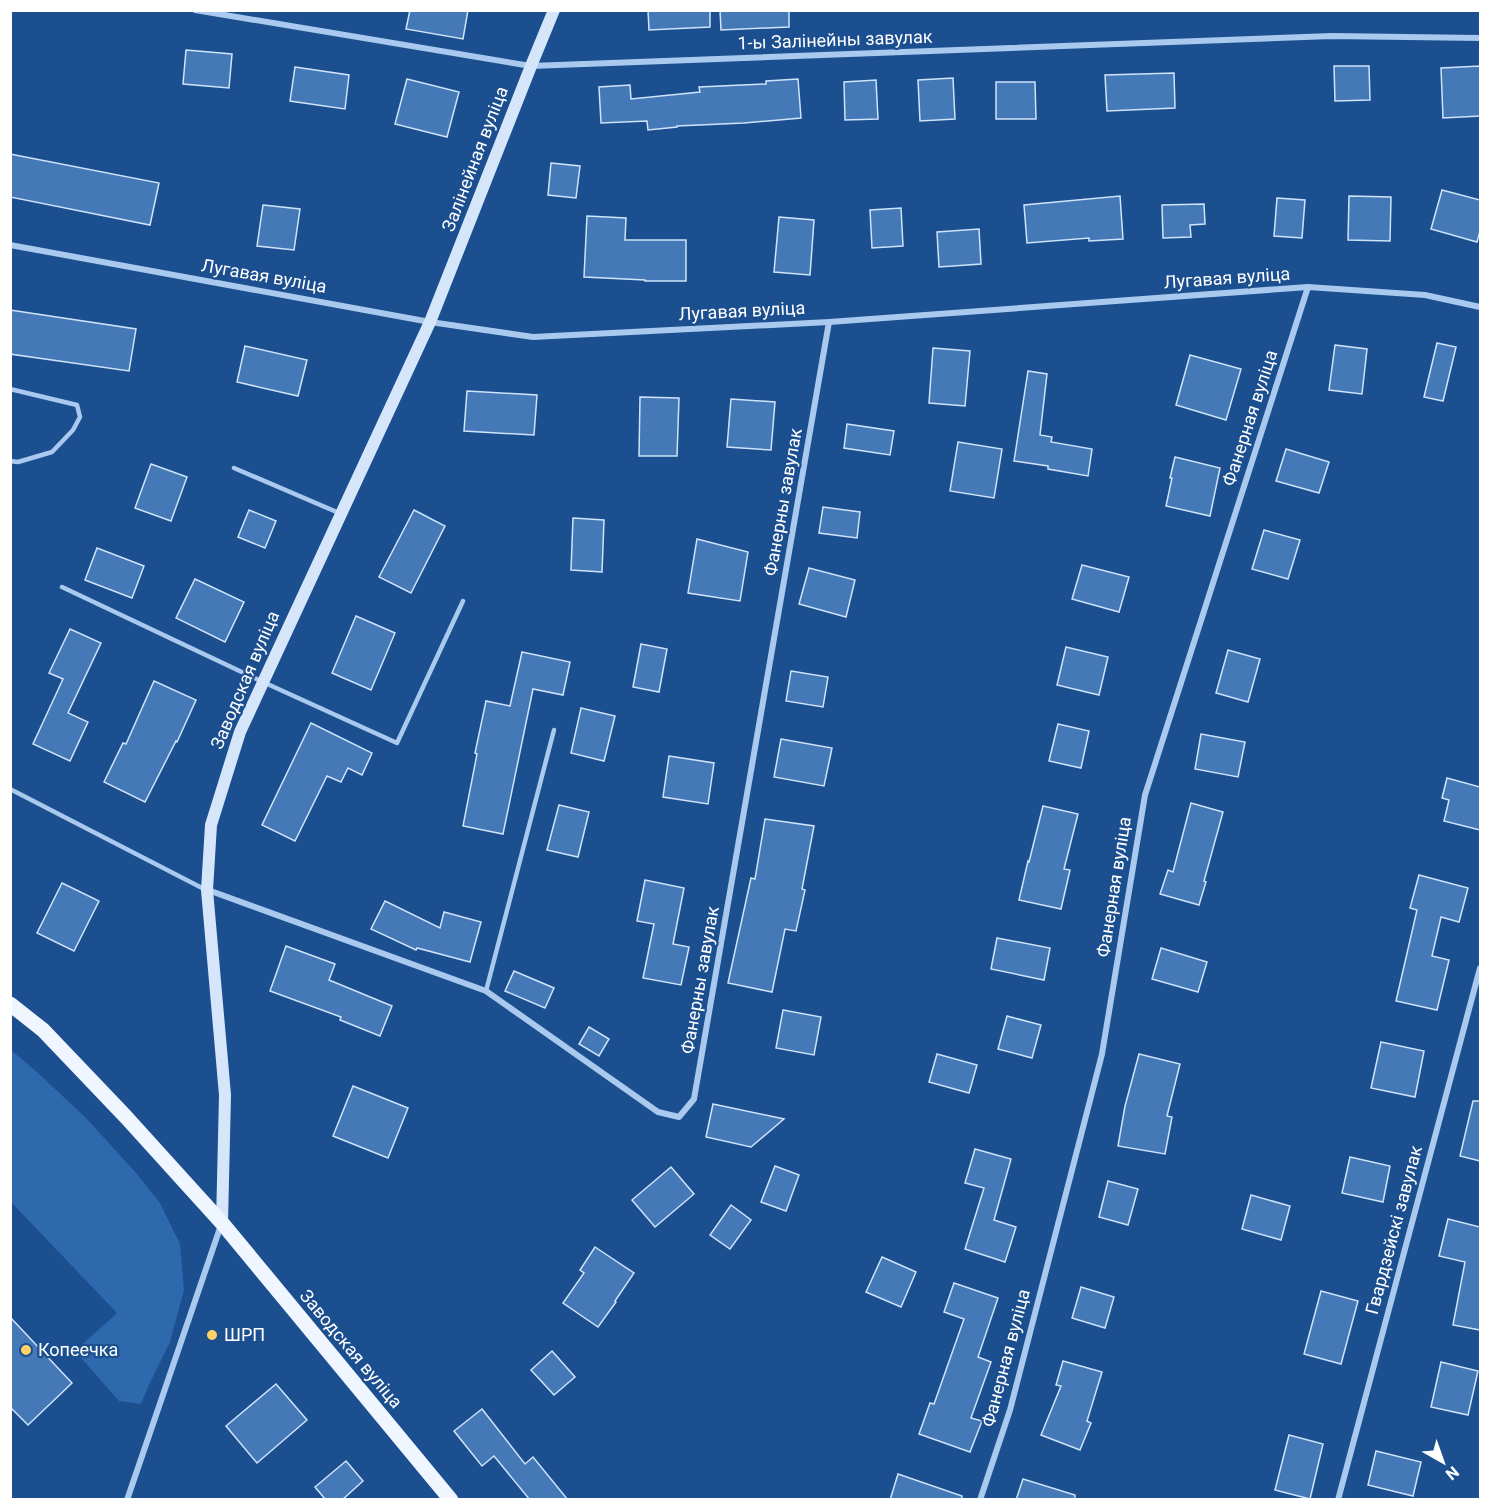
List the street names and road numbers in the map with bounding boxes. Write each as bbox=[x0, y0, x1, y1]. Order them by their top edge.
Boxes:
street label: 1-ы Залінейны завулак bbox=[737, 26, 933, 53]
street label: Залінейная вуліца bbox=[437, 83, 512, 234]
street label: Лугавая вуліца bbox=[200, 254, 328, 297]
street label: Лугавая вуліца bbox=[1163, 263, 1291, 292]
street label: Лугавая вуліца bbox=[678, 297, 806, 324]
street label: Фанерная вуліца bbox=[1218, 347, 1281, 489]
street label: Фанерны завулак bbox=[759, 426, 806, 577]
street label: Заводская вуліца bbox=[206, 608, 283, 752]
street label: Фанерная вуліца bbox=[1092, 815, 1135, 959]
street label: Фанерны завулак bbox=[676, 904, 723, 1055]
street label: Гвардзейскі завулак bbox=[1361, 1143, 1426, 1316]
street label: Заводская вуліца bbox=[296, 1285, 407, 1412]
street label: Фанерная вуліца bbox=[977, 1287, 1034, 1429]

